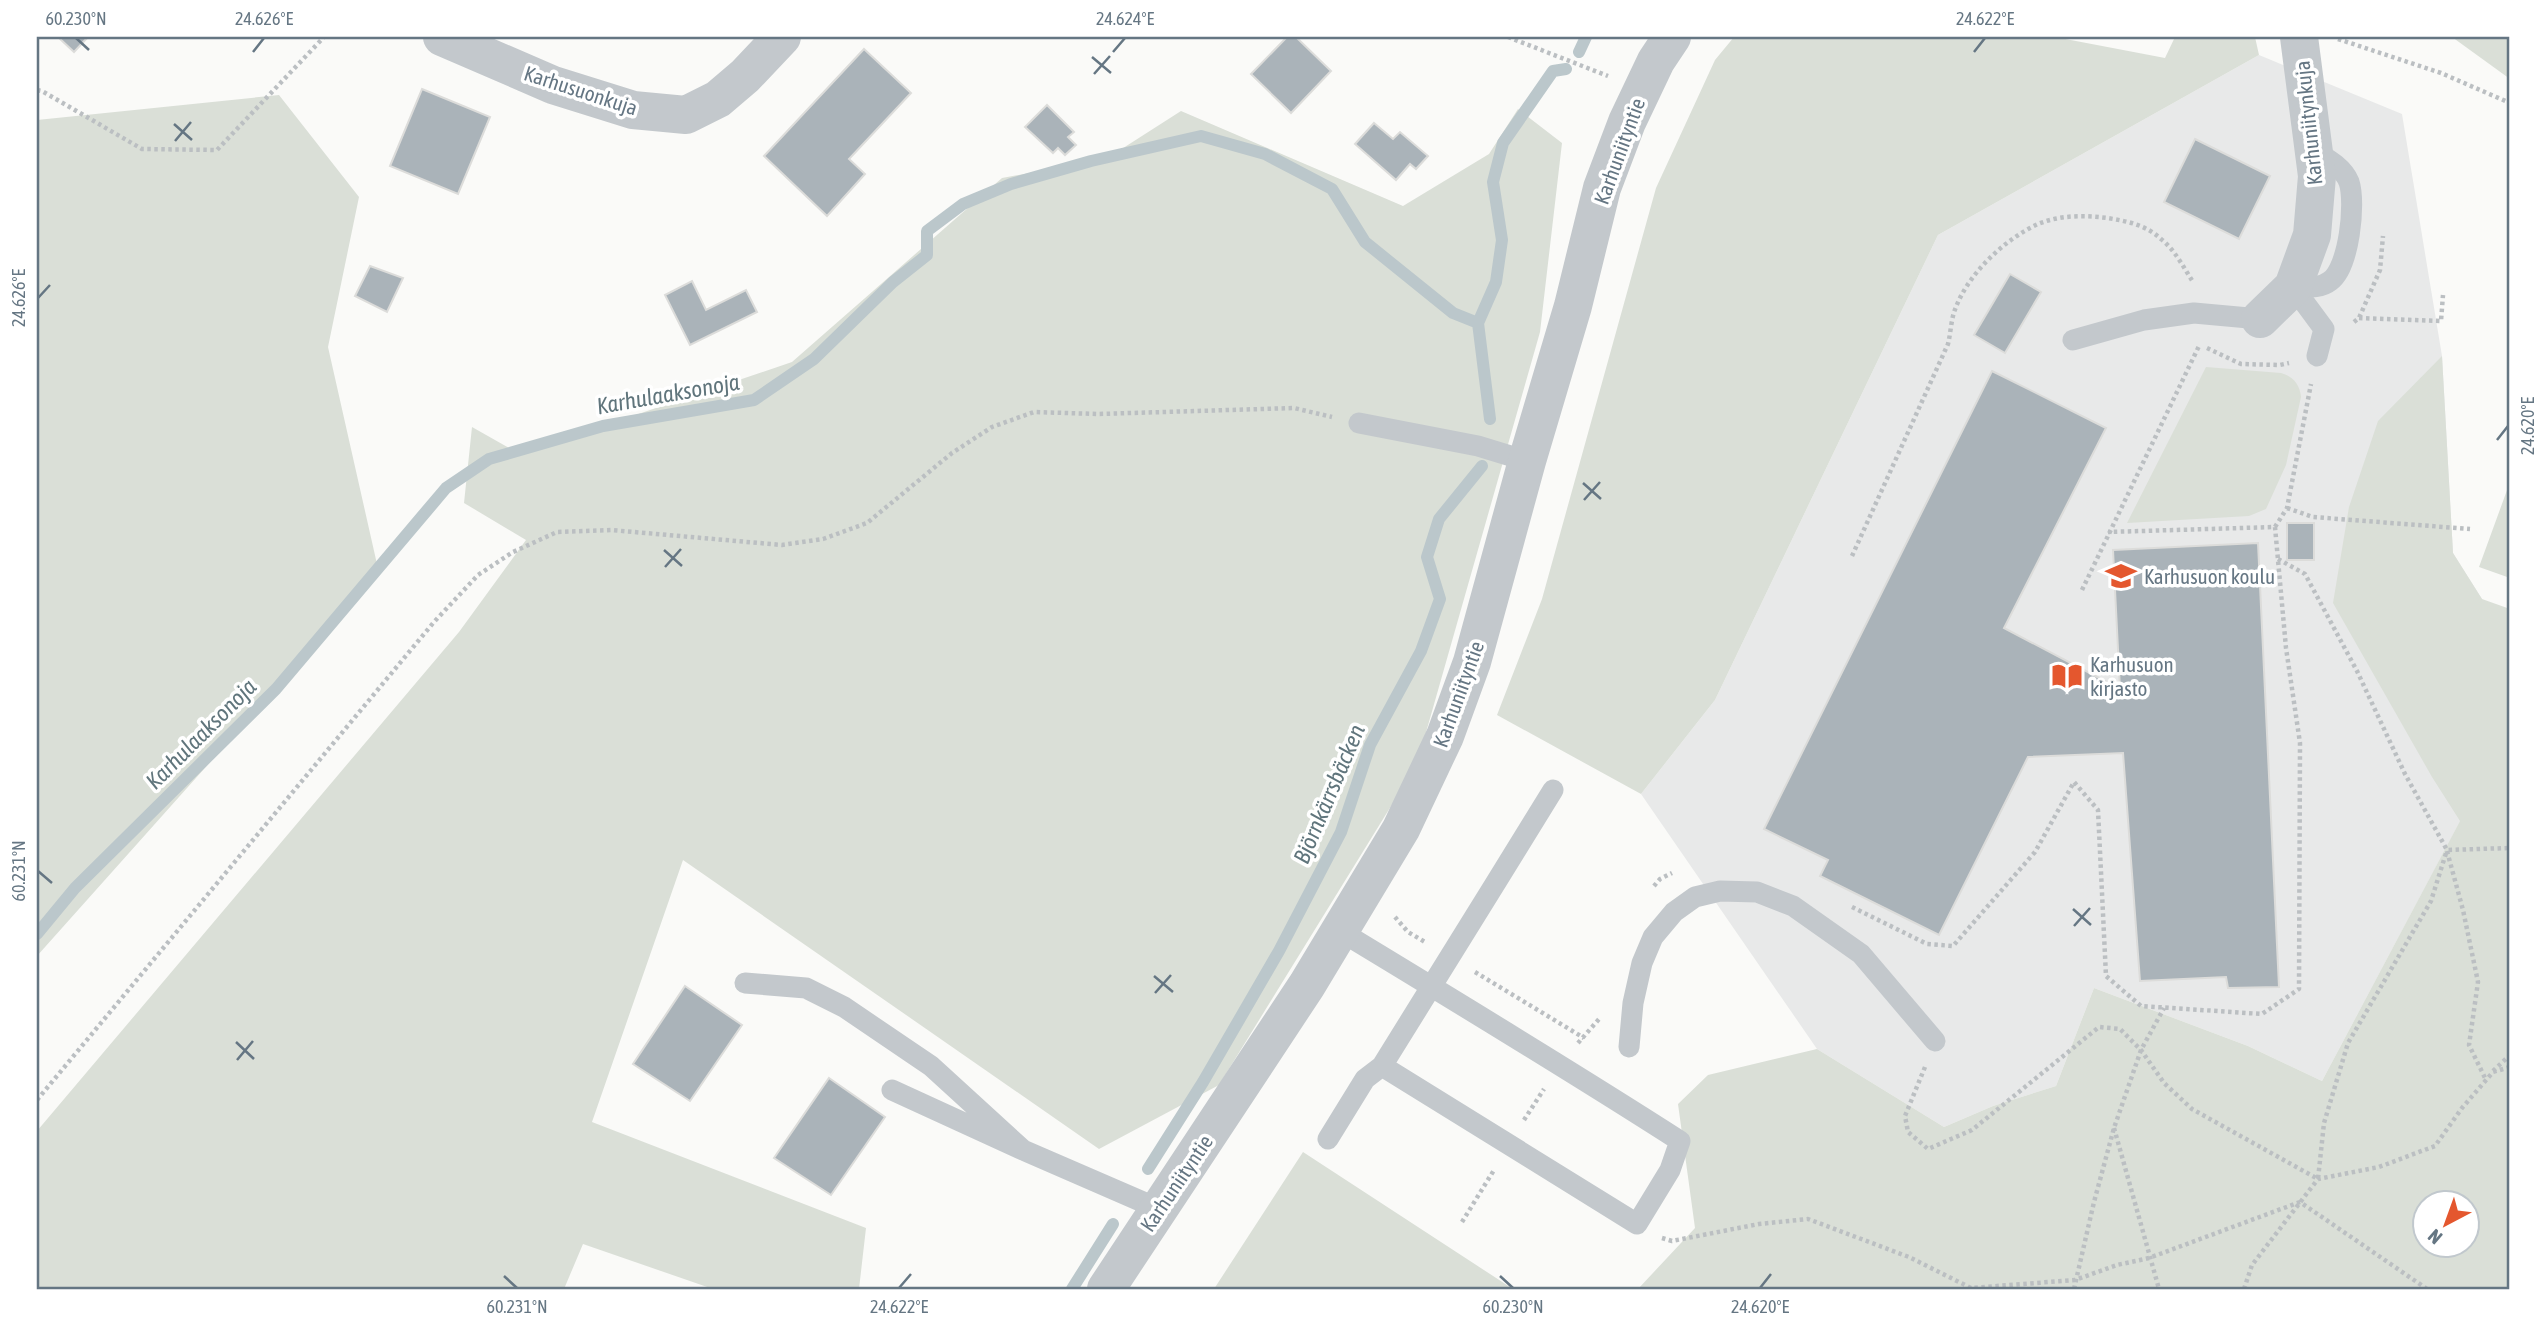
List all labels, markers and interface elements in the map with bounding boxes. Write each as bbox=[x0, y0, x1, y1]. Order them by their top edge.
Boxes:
text: 60.230°N bbox=[45, 8, 107, 29]
text: 24.626°E bbox=[235, 8, 293, 29]
text: 24.624°E bbox=[1096, 8, 1154, 29]
text: 24.622°E bbox=[1956, 8, 2014, 29]
street label: Karhusuonkuja bbox=[521, 60, 641, 120]
street label: Karhuniitynkuja bbox=[2290, 60, 2326, 186]
street label: Karhuniityntie bbox=[1589, 95, 1649, 207]
text: 24.626°E bbox=[8, 269, 29, 327]
water label: Karhulaaksonoja bbox=[594, 369, 742, 419]
text: 24.620°E bbox=[2517, 397, 2538, 455]
school or university icon: Karhusuon koulu bbox=[2104, 559, 2138, 593]
place label: Karhusuon koulu bbox=[2144, 564, 2275, 588]
street label: Karhuniityntie bbox=[1428, 638, 1488, 750]
place label: Karhusuon kirjasto bbox=[2090, 652, 2174, 700]
library icon: Karhusuon kirjasto bbox=[2050, 659, 2084, 693]
water label: Karhulaaksonoja bbox=[141, 673, 262, 794]
water label: Björnkärrsbäcken bbox=[1288, 721, 1370, 867]
text: 60.231°N bbox=[8, 840, 29, 902]
street label: Karhuniityntie bbox=[1135, 1130, 1217, 1236]
north arrow bbox=[2410, 1190, 2480, 1260]
text: N bbox=[2423, 1225, 2446, 1249]
text: 60.231°N bbox=[486, 1296, 548, 1317]
text: 24.622°E bbox=[870, 1296, 928, 1317]
text: 60.230°N bbox=[1482, 1296, 1544, 1317]
text: 24.620°E bbox=[1731, 1296, 1789, 1317]

